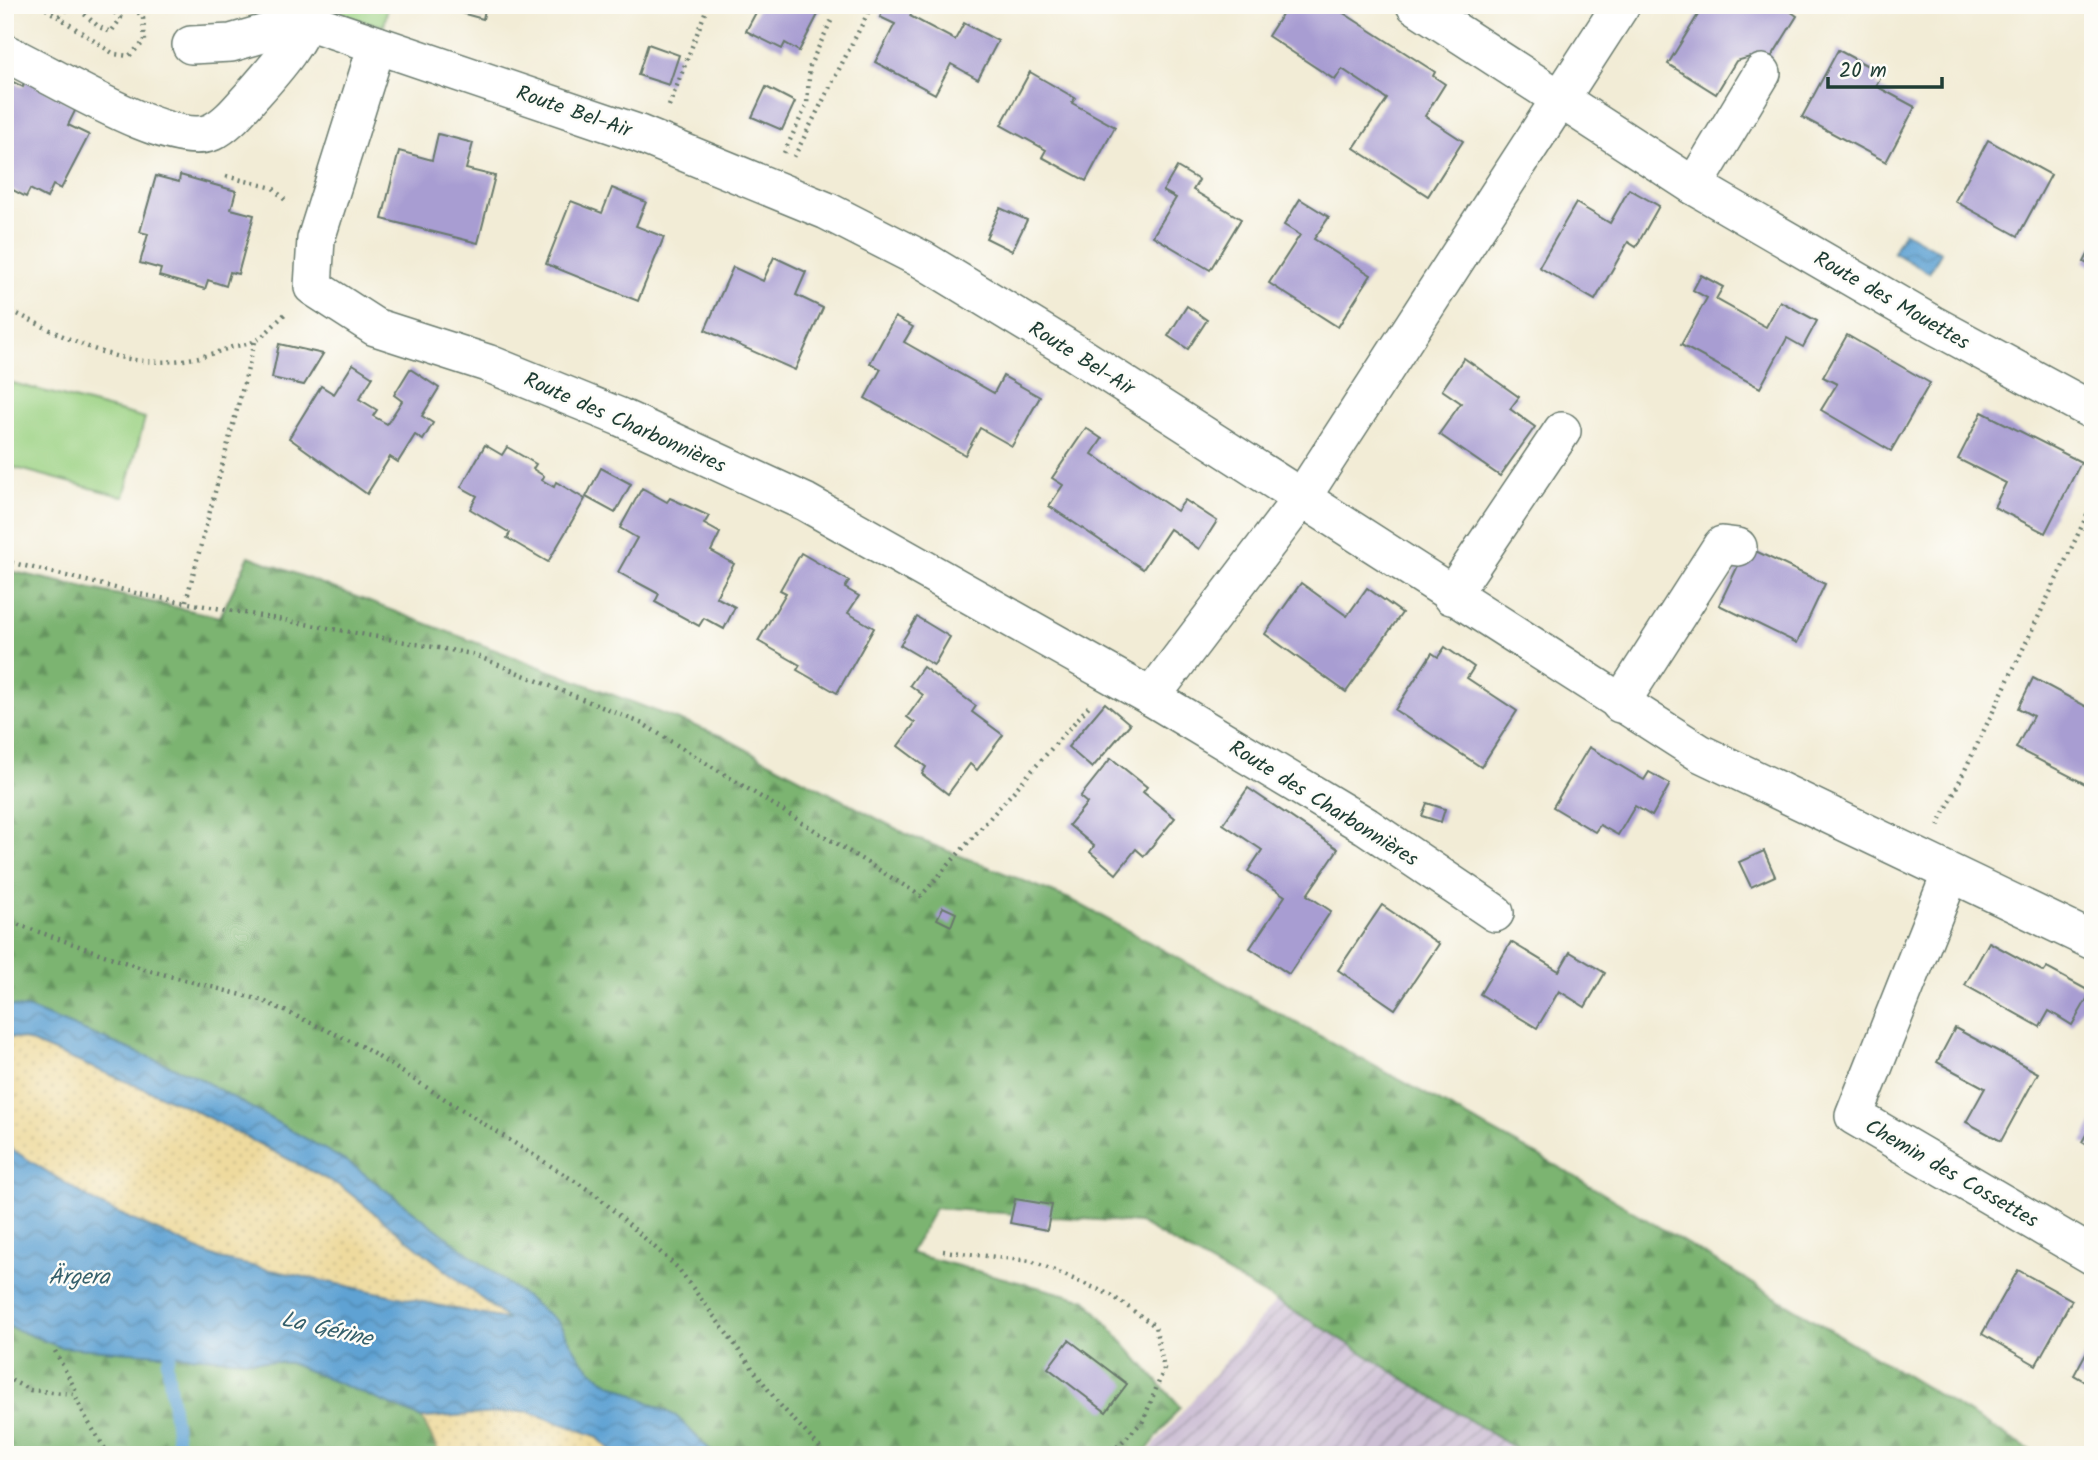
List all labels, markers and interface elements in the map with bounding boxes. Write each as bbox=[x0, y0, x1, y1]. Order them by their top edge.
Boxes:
scale bar bbox=[1828, 46, 1942, 90]
text: 20 m bbox=[1839, 55, 1887, 88]
street label: Route Bel-Air bbox=[511, 77, 637, 148]
street label: Route des Mouettes bbox=[1807, 243, 1976, 359]
street label: Route Bel-Air bbox=[1021, 313, 1142, 406]
street label: Route des Charbonnières bbox=[518, 364, 731, 483]
street label: Route des Charbonnières bbox=[1222, 732, 1425, 876]
street label: Chemin des Cossettes bbox=[1858, 1111, 2044, 1238]
water label: Ärgera bbox=[48, 1260, 112, 1296]
water label: La Gérine bbox=[277, 1302, 378, 1358]

